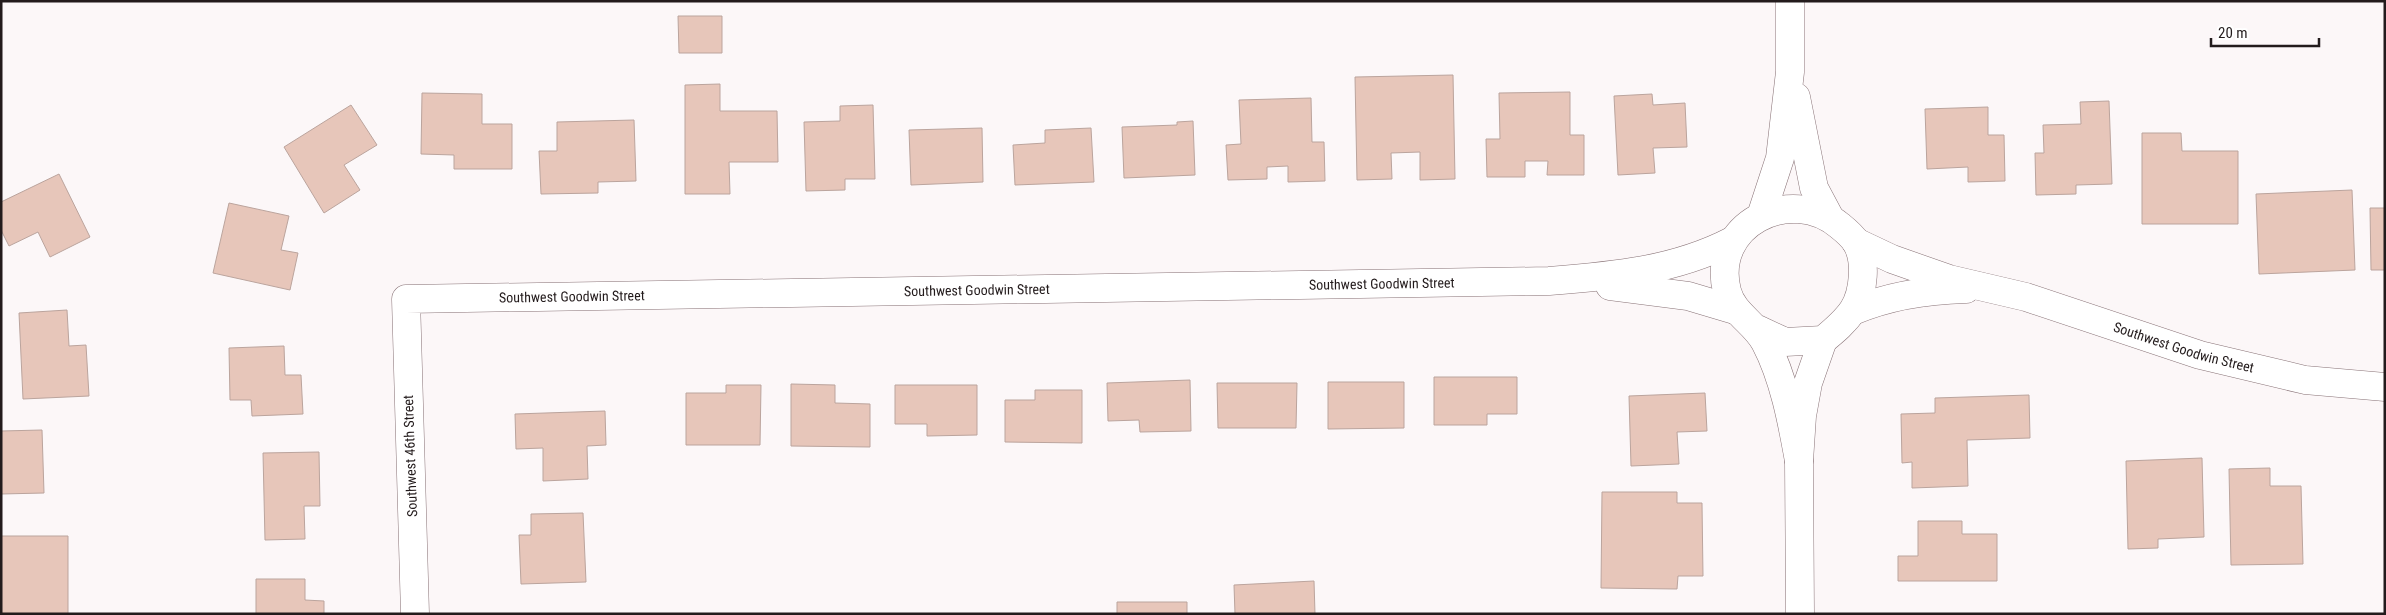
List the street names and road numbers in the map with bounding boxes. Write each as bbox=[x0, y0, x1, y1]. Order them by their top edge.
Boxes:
street label: Southwest Goodwin Street bbox=[1309, 274, 1455, 293]
street label: Southwest Goodwin Street bbox=[904, 281, 1050, 299]
street label: Southwest Goodwin Street bbox=[499, 287, 645, 306]
street label: Southwest Goodwin Street bbox=[2111, 319, 2256, 376]
street label: Southwest 46th Street bbox=[400, 395, 420, 517]

